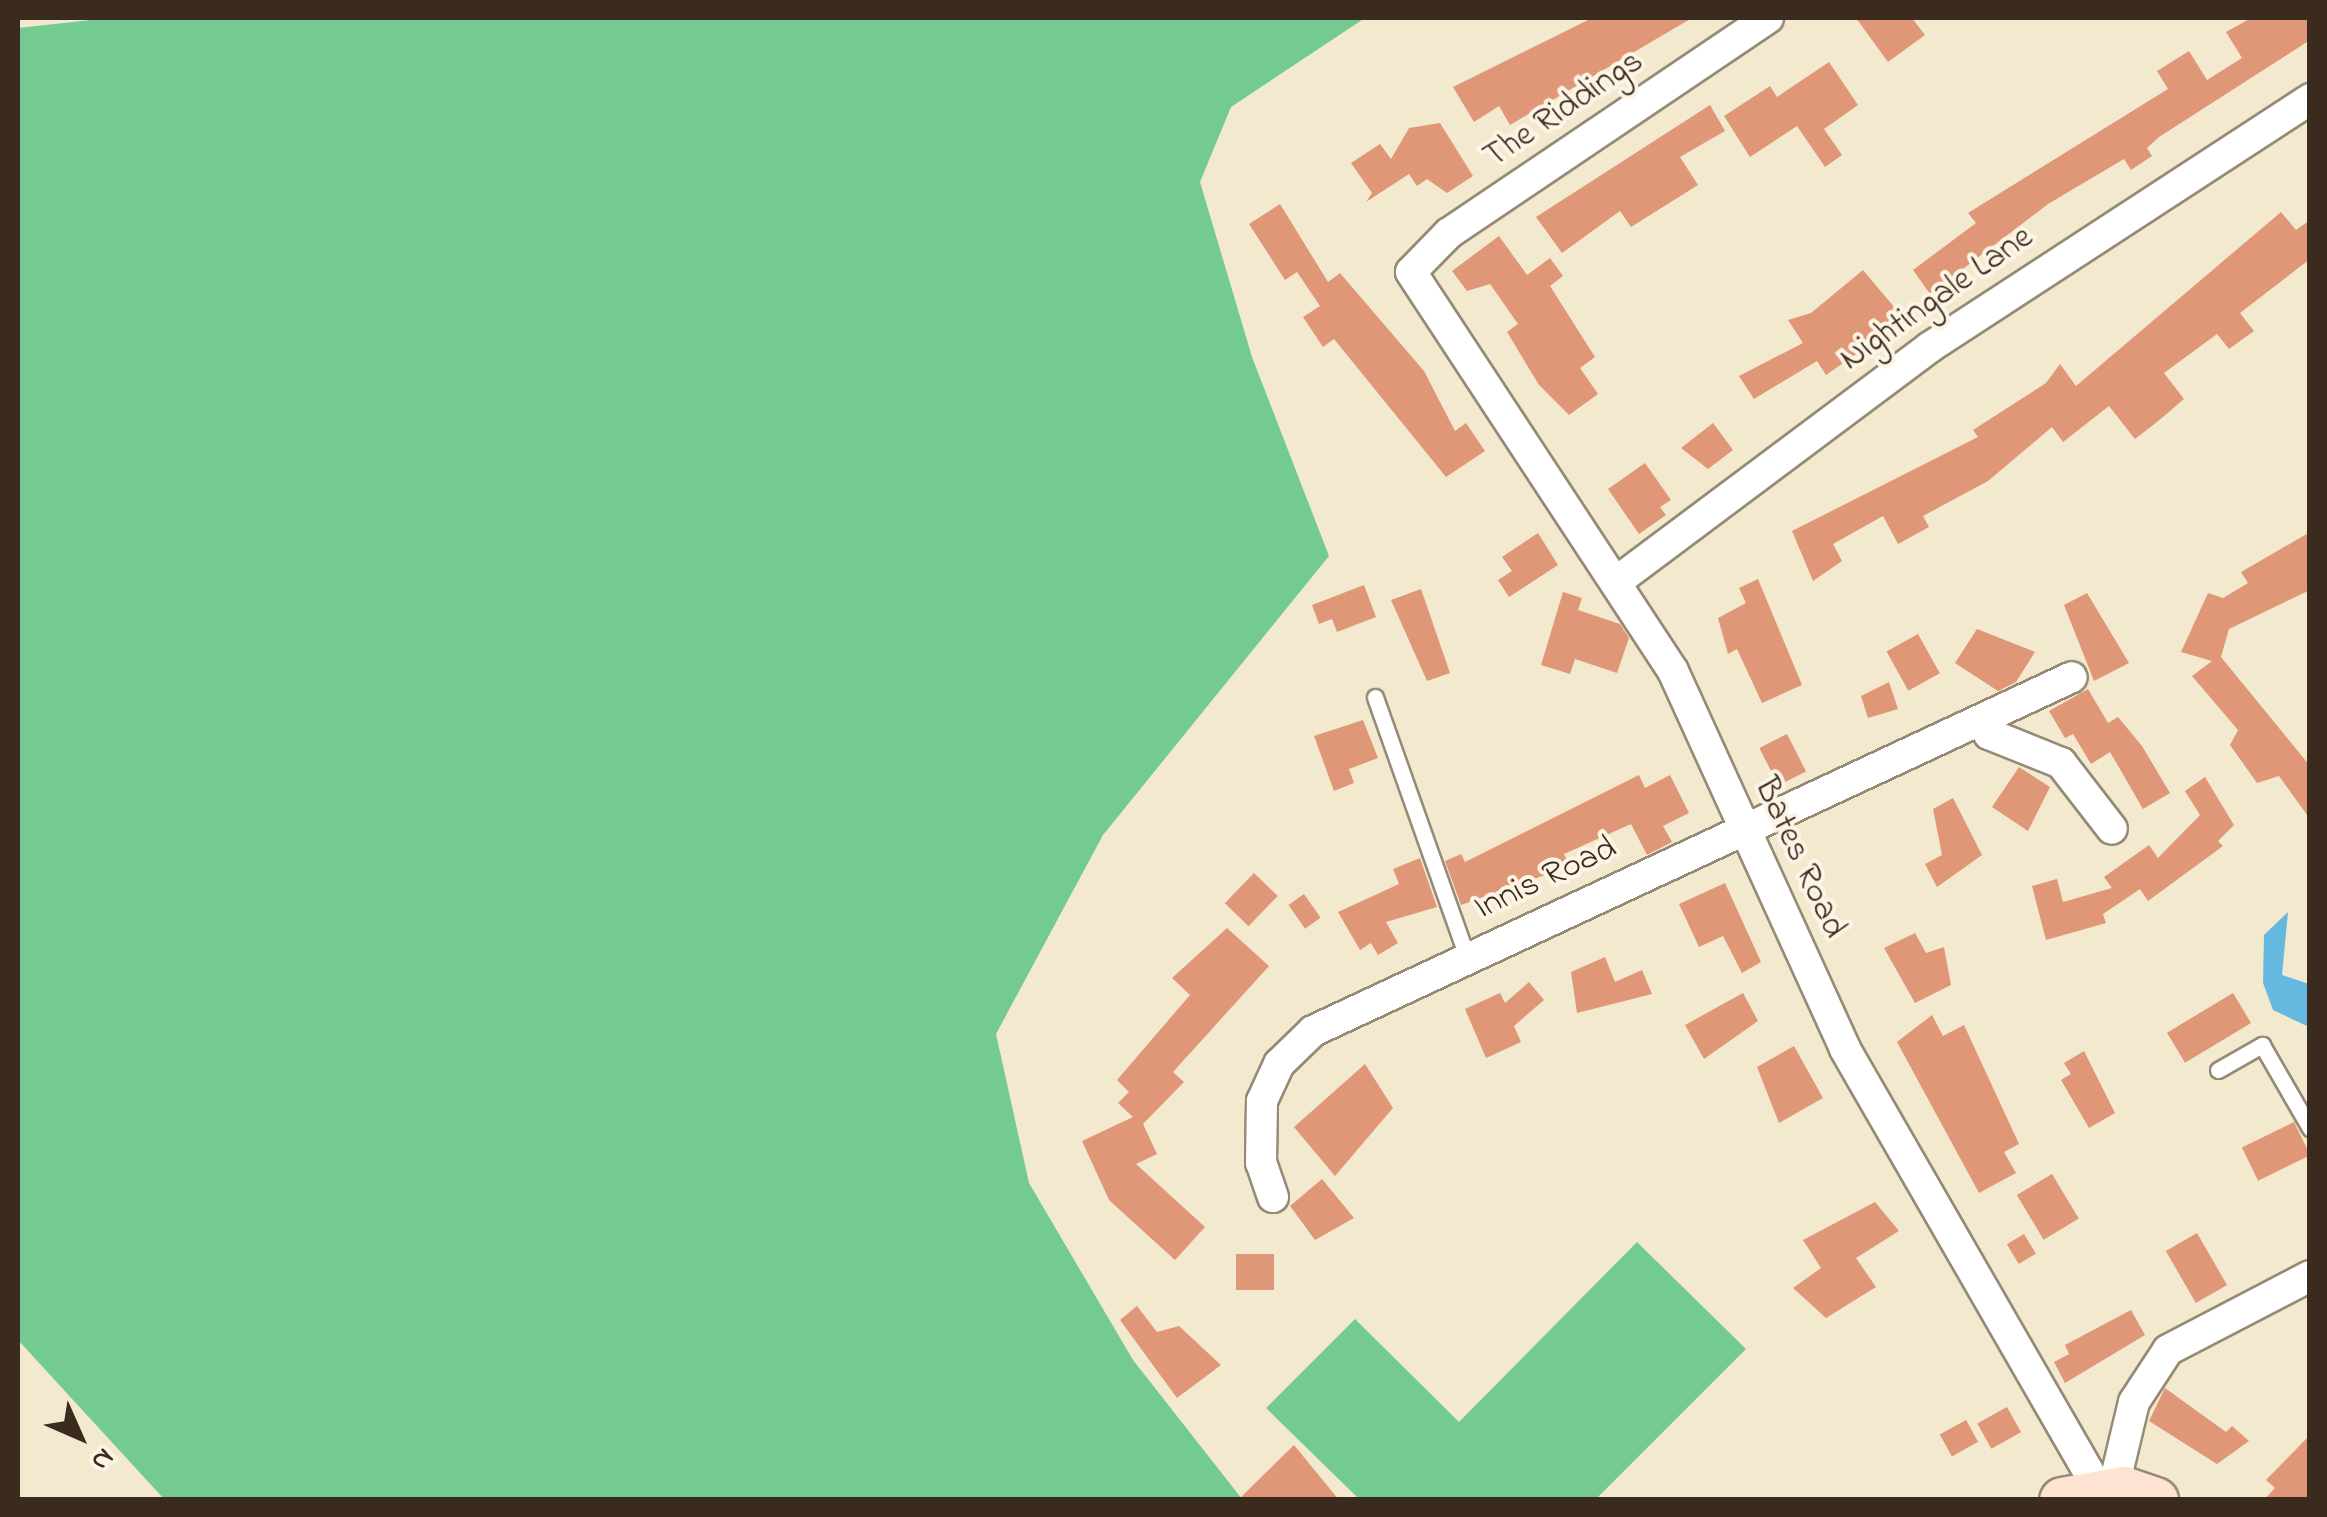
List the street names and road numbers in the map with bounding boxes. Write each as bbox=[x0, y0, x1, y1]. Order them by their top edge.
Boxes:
street label: The Riddings bbox=[1476, 41, 1652, 179]
street label: Nightingale Lane bbox=[1832, 217, 2042, 381]
street label: Bates Road bbox=[1743, 771, 1855, 945]
street label: Innis Road bbox=[1468, 828, 1624, 930]

